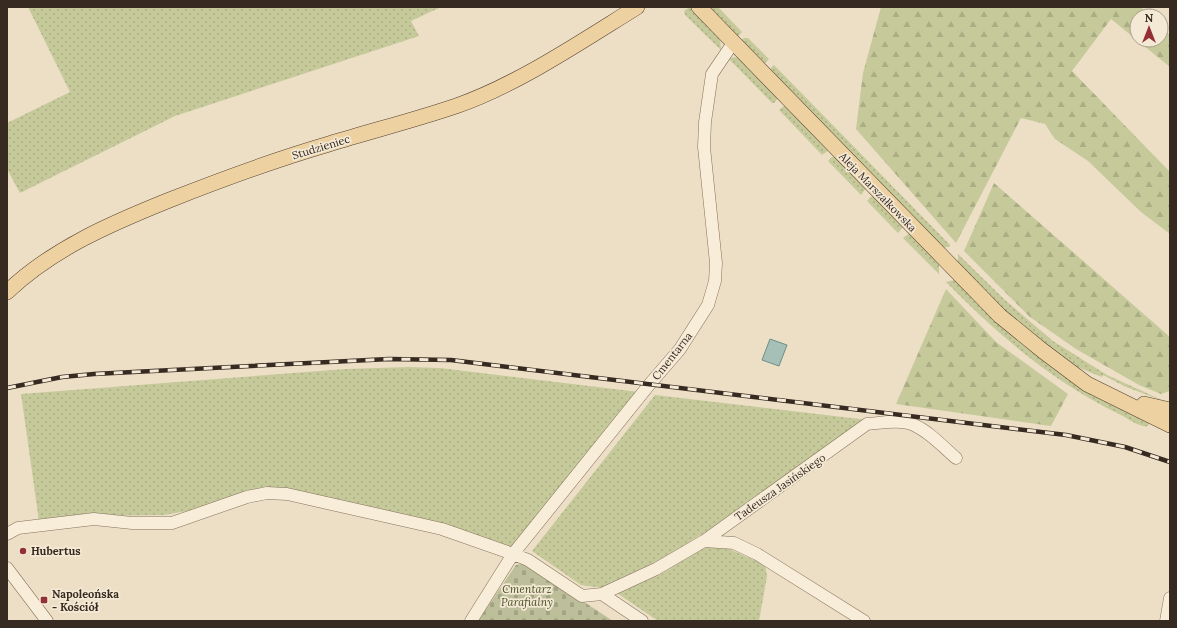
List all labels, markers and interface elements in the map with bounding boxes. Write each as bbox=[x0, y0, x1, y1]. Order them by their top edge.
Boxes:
north arrow bbox=[1129, 8, 1169, 48]
text: N bbox=[1145, 11, 1154, 25]
street label: Studzieniec bbox=[290, 132, 352, 162]
street label: Aleja Marszałkowska bbox=[836, 149, 920, 235]
street label: Cmentarna bbox=[649, 329, 695, 383]
street label: Tadeusza Jasińskiego bbox=[732, 450, 828, 524]
place label: Hubertus bbox=[31, 544, 81, 558]
marker: Hubertus bbox=[18, 546, 28, 556]
park label: Cmentarz Parafialny bbox=[501, 582, 553, 609]
place label: Napoleońska - Kościół bbox=[52, 587, 119, 614]
marker: Napoleońska - Kościół bbox=[39, 595, 49, 605]

